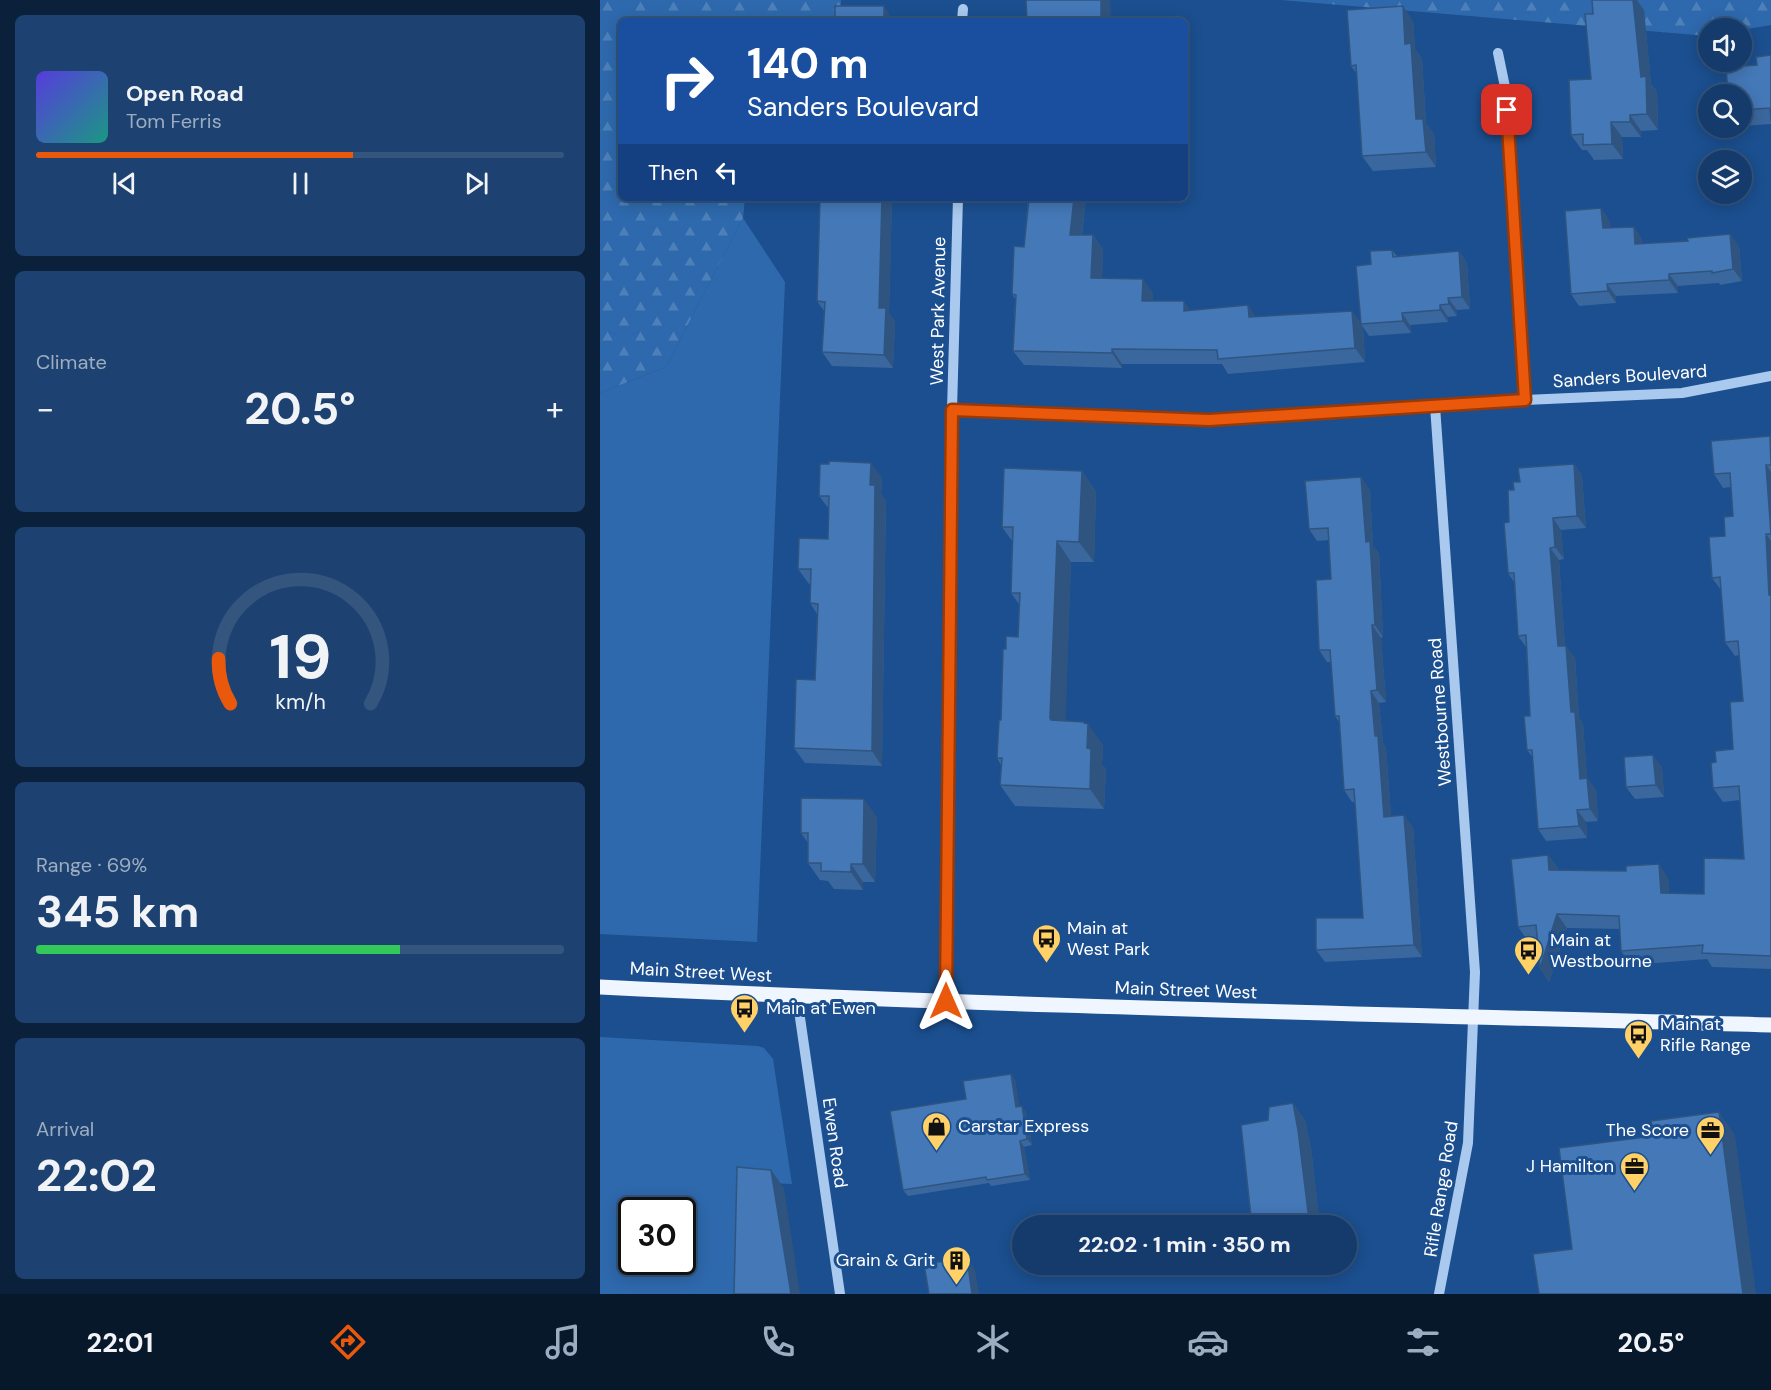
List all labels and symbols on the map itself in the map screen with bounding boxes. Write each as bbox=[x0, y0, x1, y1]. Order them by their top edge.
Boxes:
pin bbox=[1481, 84, 1532, 135]
street label: West Park Avenue bbox=[925, 236, 951, 386]
street label: Sanders Boulevard bbox=[1552, 359, 1708, 393]
street label: Westbourne Road bbox=[1423, 637, 1457, 787]
place label: Main at West Park bbox=[1067, 916, 1150, 961]
bus stop icon: Main at West Park bbox=[1030, 922, 1062, 964]
place label: Main at Westbourne bbox=[1550, 928, 1652, 973]
bus stop icon: Main at Westbourne bbox=[1513, 934, 1545, 976]
street label: Main Street West bbox=[629, 956, 773, 988]
position arrow bbox=[914, 969, 978, 1033]
street label: Main Street West bbox=[1114, 976, 1258, 1004]
bus stop icon: Main at Ewen bbox=[729, 992, 761, 1034]
place label: Main at Ewen bbox=[766, 996, 876, 1020]
place label: Main at Rifle Range bbox=[1660, 1012, 1751, 1057]
bus stop icon: Main at Rifle Range bbox=[1623, 1018, 1655, 1060]
street label: Ewen Road bbox=[817, 1096, 853, 1190]
shop icon: Carstar Express bbox=[921, 1110, 953, 1152]
place label: Carstar Express bbox=[958, 1114, 1089, 1138]
office icon: The Score bbox=[1694, 1114, 1726, 1156]
place label: The Score bbox=[1606, 1118, 1689, 1142]
street label: Rifle Range Road bbox=[1418, 1119, 1464, 1259]
office icon: J Hamilton bbox=[1619, 1150, 1651, 1192]
place label: J Hamilton bbox=[1526, 1154, 1614, 1178]
speed limit sign: 30 bbox=[618, 1197, 696, 1275]
building icon: Grain & Grit bbox=[940, 1244, 972, 1286]
place label: Grain & Grit bbox=[836, 1248, 935, 1272]

